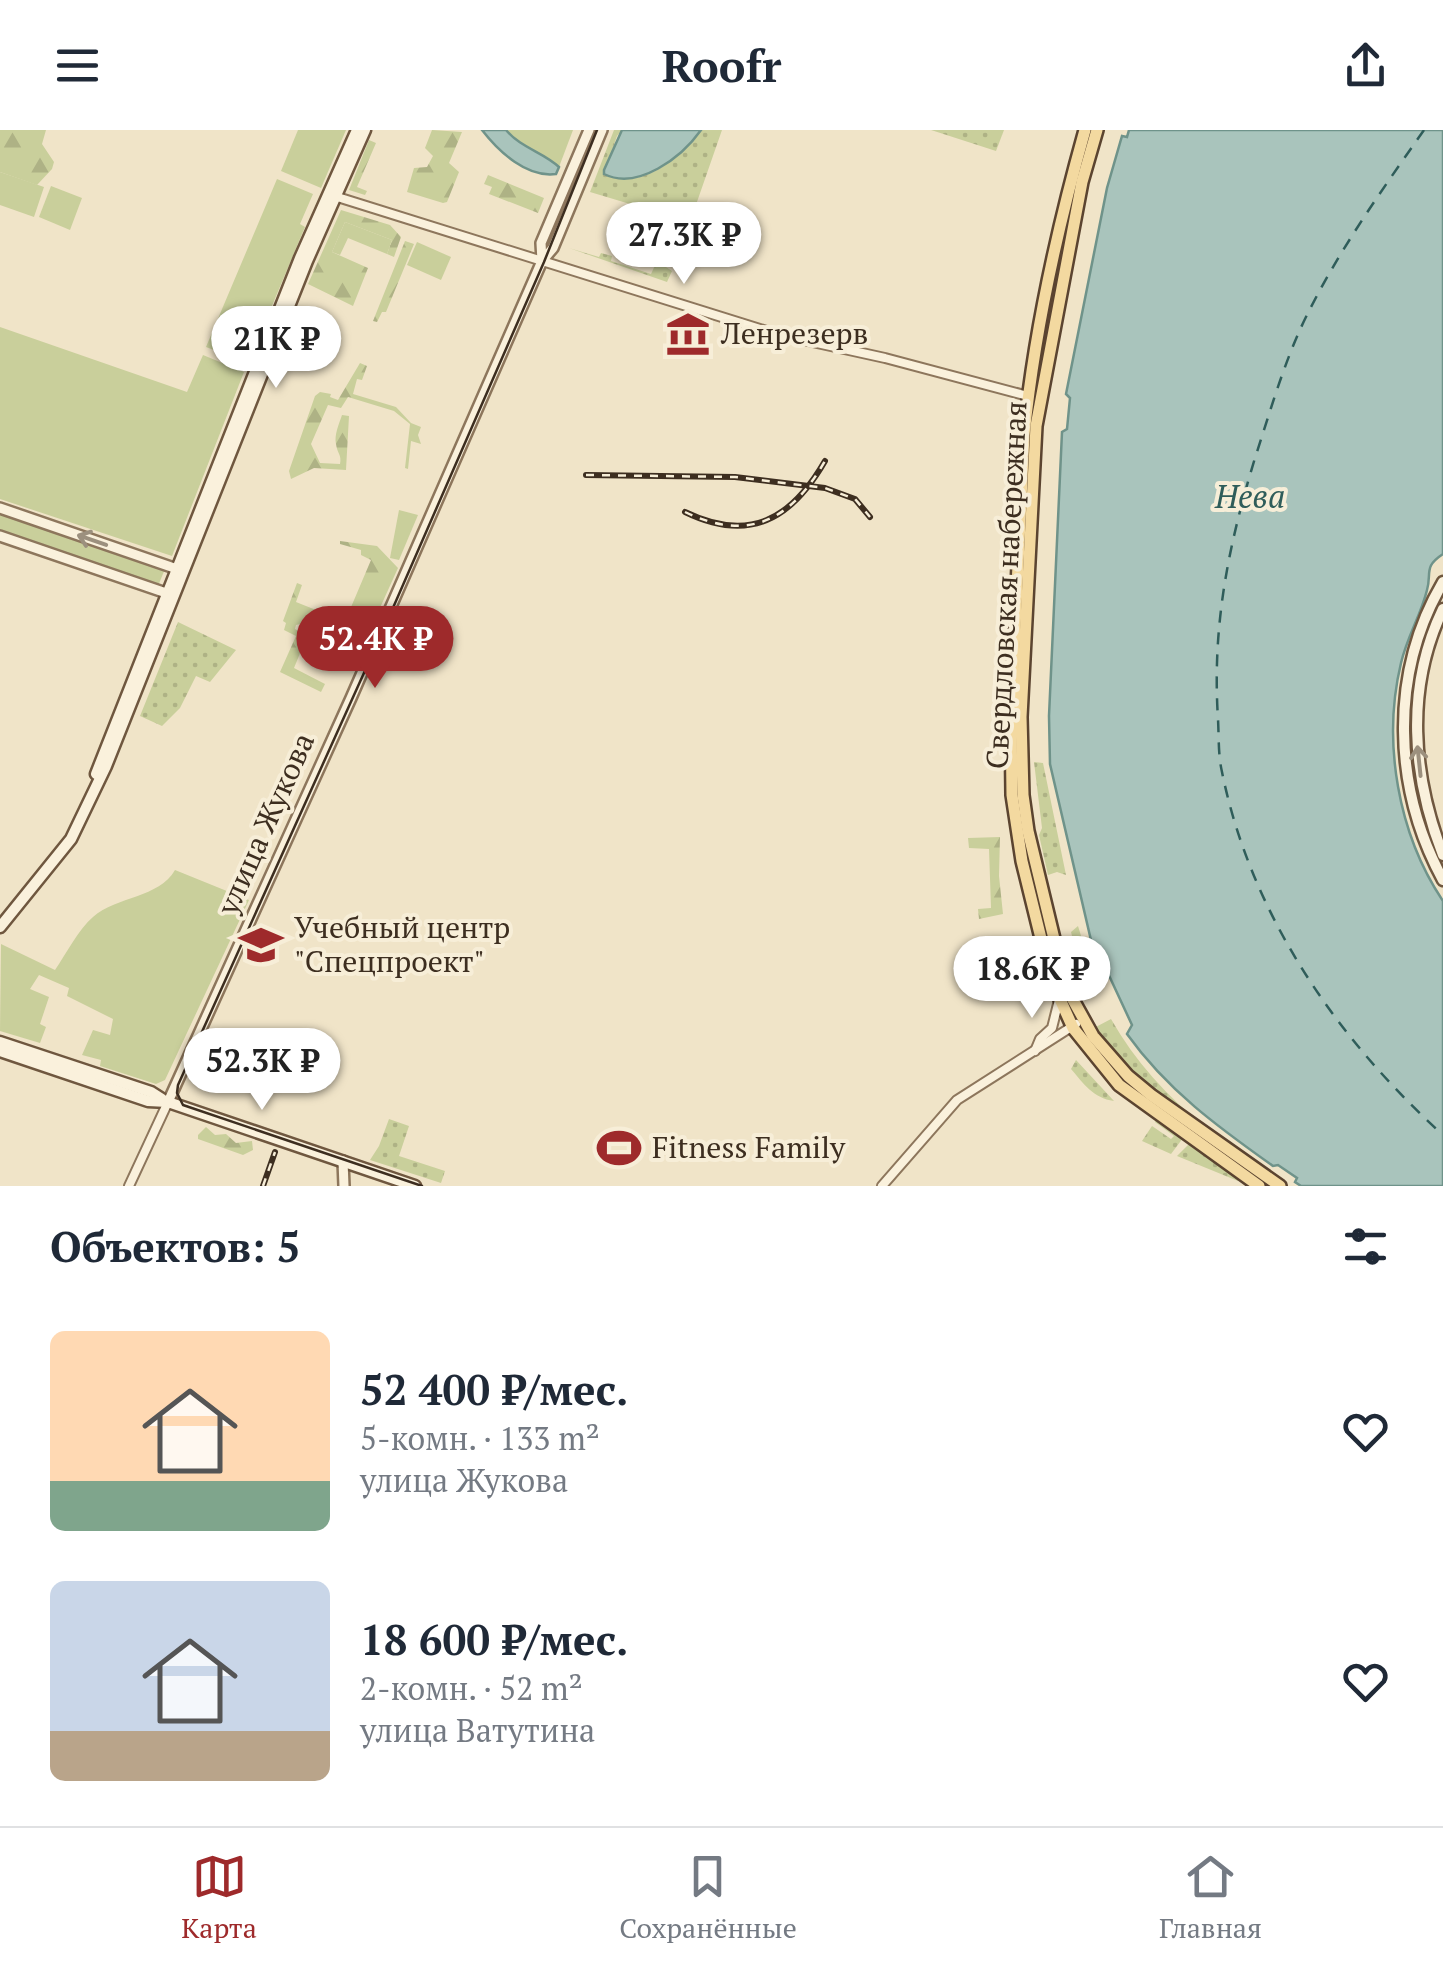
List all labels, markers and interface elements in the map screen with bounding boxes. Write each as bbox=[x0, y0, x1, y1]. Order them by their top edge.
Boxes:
text: Roofr bbox=[662, 35, 781, 95]
icon: menu bbox=[50, 38, 105, 93]
icon: share bbox=[1338, 38, 1393, 93]
pin: 27.3K ₽ bbox=[592, 202, 776, 287]
text: 27.3K ₽ bbox=[628, 213, 740, 255]
pin: 21K ₽ bbox=[206, 306, 346, 391]
museum icon: Ленрезерв bbox=[664, 310, 712, 358]
place label: Ленрезерв bbox=[720, 313, 868, 353]
text: 21K ₽ bbox=[233, 317, 319, 359]
street label: Свердловская набережная bbox=[976, 400, 1036, 770]
water label: Нева bbox=[1214, 475, 1285, 517]
one-way arrow bbox=[76, 529, 108, 547]
pin: 52.4K ₽ bbox=[283, 606, 467, 691]
text: 52.4K ₽ bbox=[318, 617, 432, 659]
street label: улица Жукова bbox=[207, 726, 323, 922]
one-way arrow bbox=[1409, 745, 1428, 777]
place label: Учебный центр "Спецпроект" bbox=[294, 907, 510, 981]
school or university icon: Учебный центр "Спецпроект" bbox=[237, 921, 285, 969]
pin: 18.6K ₽ bbox=[940, 936, 1124, 1021]
text: 18.6K ₽ bbox=[975, 947, 1089, 989]
pin: 52.3K ₽ bbox=[170, 1028, 354, 1113]
text: 52.3K ₽ bbox=[205, 1039, 319, 1081]
sports icon: Fitness Family bbox=[595, 1124, 643, 1172]
place label: Fitness Family bbox=[652, 1127, 846, 1167]
text: Объектов: 5 bbox=[50, 1218, 301, 1274]
icon: filters bbox=[1338, 1219, 1393, 1274]
text: 52 400 ₽/мес. bbox=[360, 1361, 628, 1417]
icon: home bbox=[130, 1371, 250, 1491]
icon: heart bbox=[1338, 1404, 1393, 1459]
text: 5-комн. · 133 m² bbox=[360, 1417, 600, 1459]
text: улица Жукова bbox=[360, 1459, 568, 1501]
text: 18 600 ₽/мес. bbox=[360, 1611, 628, 1667]
icon: home bbox=[130, 1621, 250, 1741]
icon: heart bbox=[1338, 1654, 1393, 1709]
text: 2-комн. · 52 m² bbox=[360, 1667, 583, 1709]
text: улица Ватутина bbox=[360, 1709, 595, 1751]
tab: Карта bbox=[181, 1849, 257, 1946]
tab: Сохранённые bbox=[619, 1849, 797, 1946]
tab: Главная bbox=[1159, 1849, 1262, 1946]

